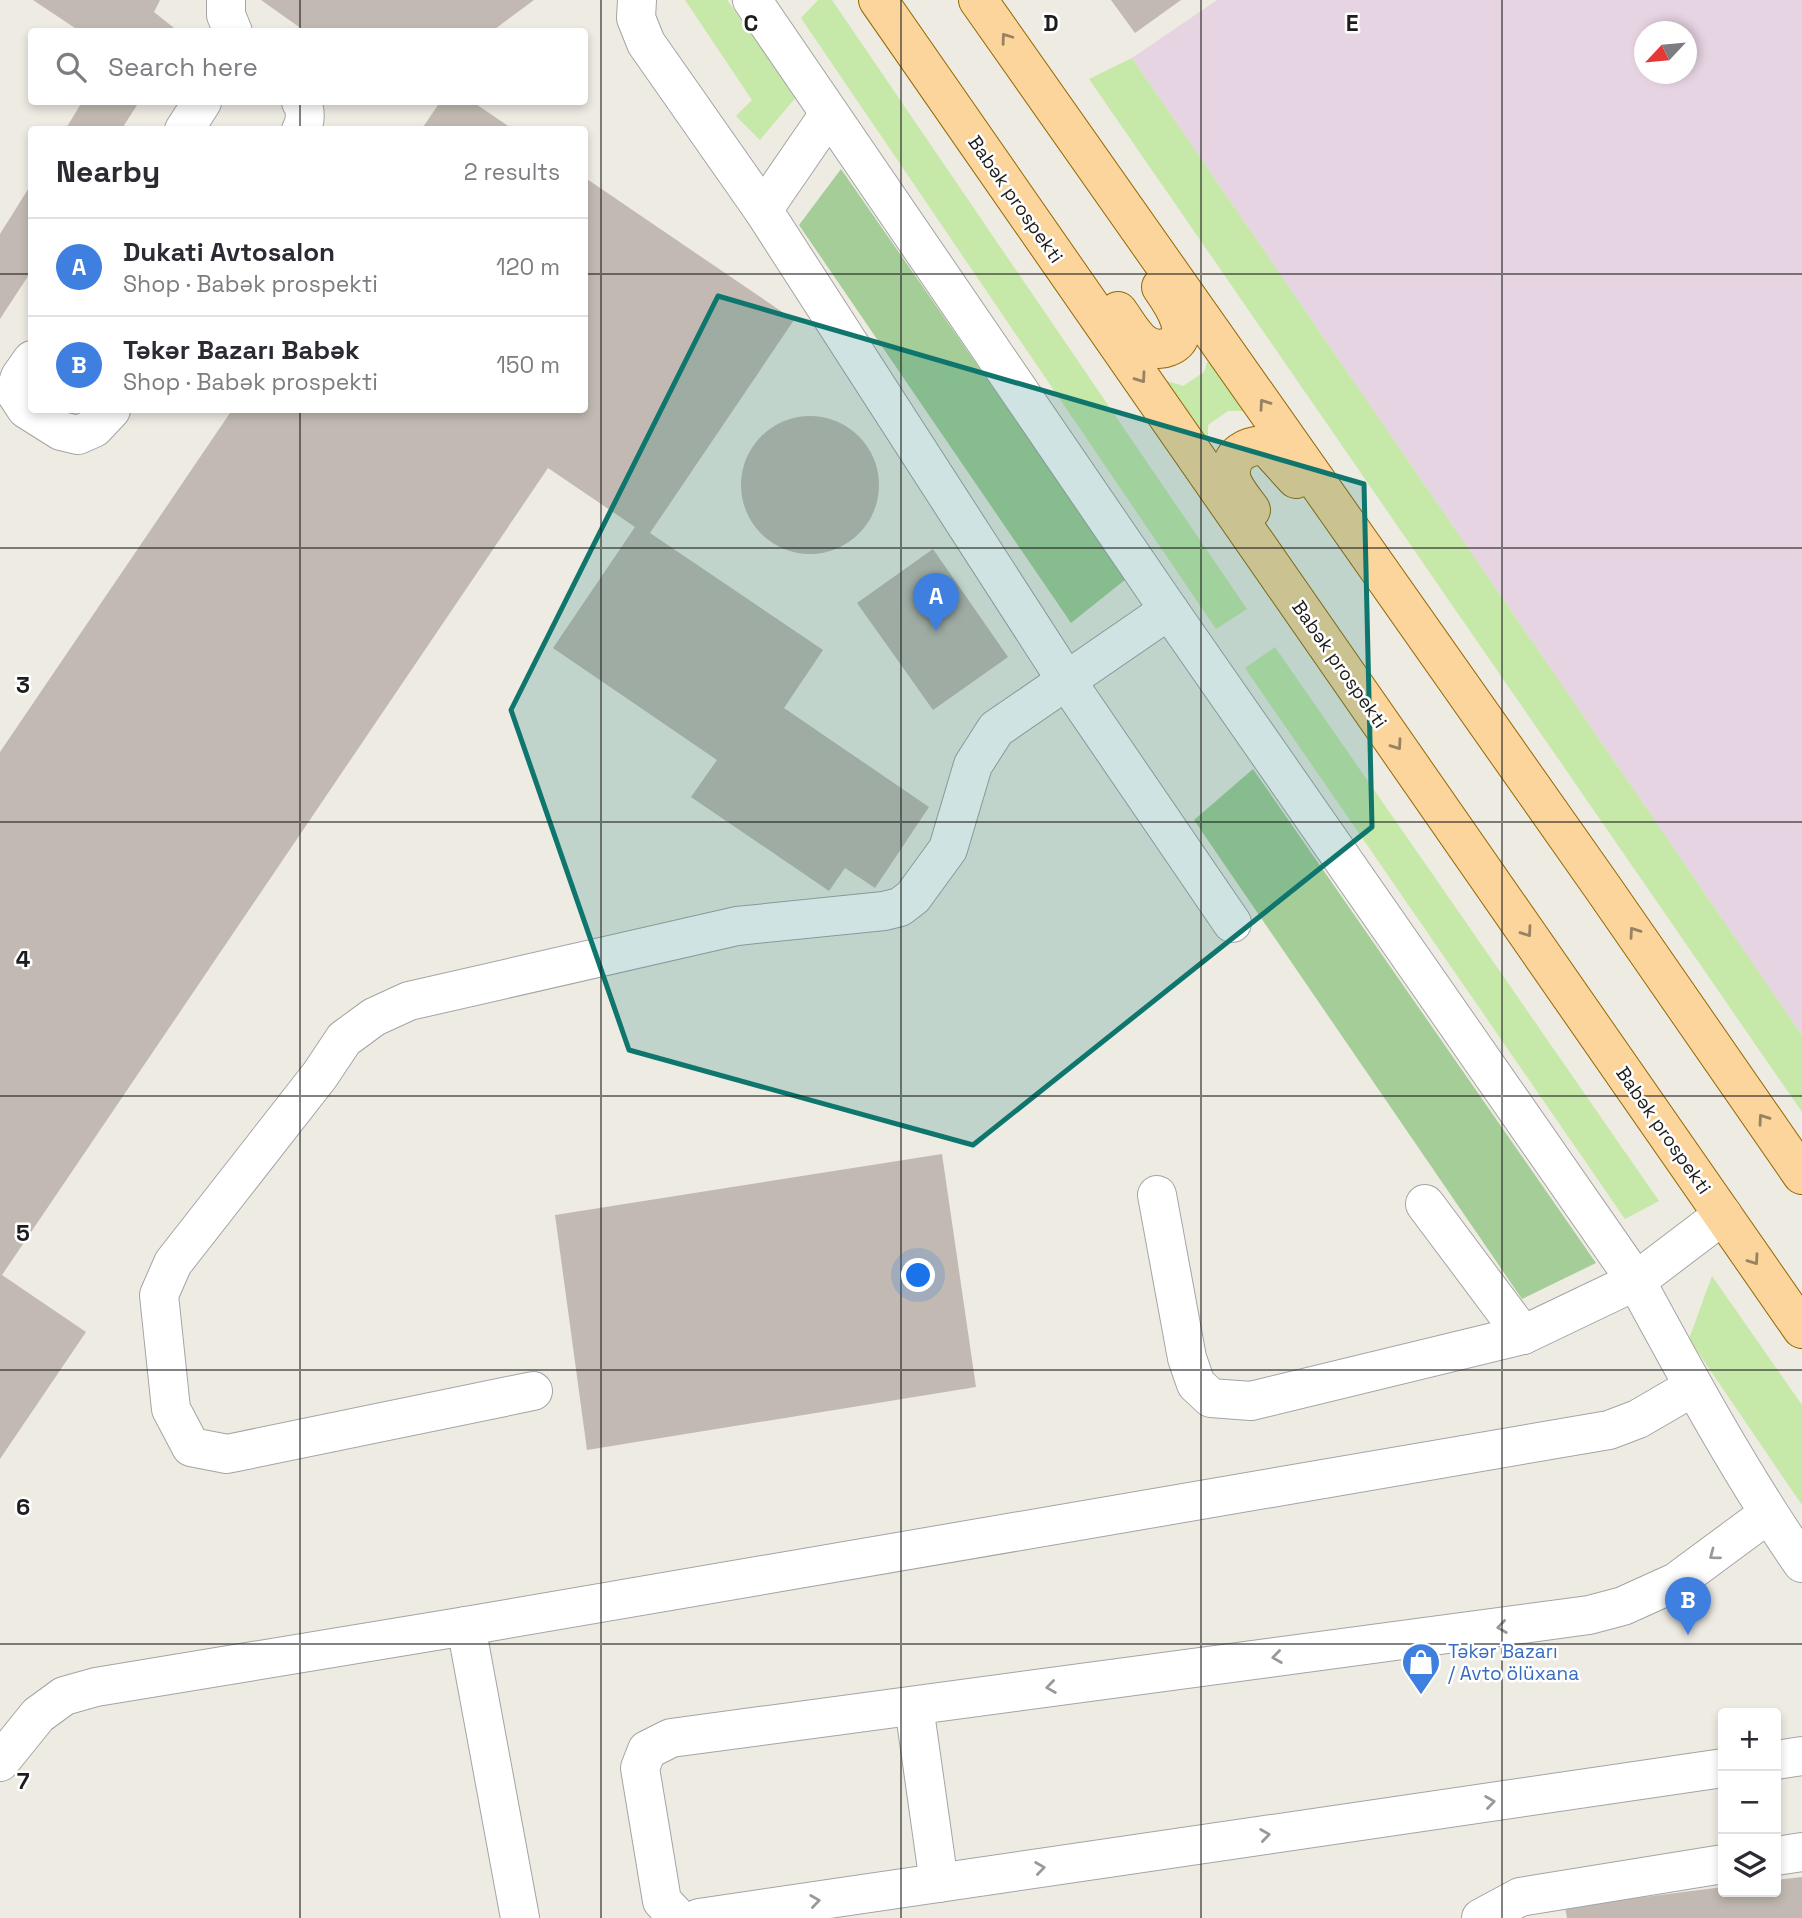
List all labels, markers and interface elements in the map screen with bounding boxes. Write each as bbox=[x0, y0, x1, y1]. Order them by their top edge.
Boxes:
text: C bbox=[744, 8, 758, 38]
text: D bbox=[1043, 8, 1059, 38]
text: E bbox=[1346, 8, 1358, 38]
north arrow bbox=[1634, 21, 1697, 84]
search box bbox=[28, 28, 588, 105]
one-way arrow bbox=[1002, 33, 1014, 46]
icon: search bbox=[52, 48, 90, 86]
text: Search here bbox=[108, 50, 258, 84]
street label: Babək prospekti bbox=[962, 131, 1069, 268]
text: Nearby bbox=[56, 152, 160, 191]
text: 2 results bbox=[464, 157, 560, 187]
text: Dukati Avtosalon bbox=[123, 235, 335, 269]
text: A bbox=[72, 252, 86, 282]
text: 120 m bbox=[496, 252, 560, 282]
text: Shop · Babək prospekti bbox=[123, 269, 378, 299]
text: Təkər Bazarı Babək bbox=[123, 333, 360, 367]
text: B bbox=[71, 350, 87, 380]
text: 150 m bbox=[496, 350, 560, 380]
text: Shop · Babək prospekti bbox=[123, 367, 378, 397]
one-way arrow bbox=[1133, 370, 1145, 383]
one-way arrow bbox=[1260, 399, 1272, 412]
pin: A bbox=[913, 573, 959, 631]
street label: Babək prospekti bbox=[1286, 596, 1393, 733]
text: 3 bbox=[16, 670, 30, 700]
one-way arrow bbox=[1389, 738, 1402, 751]
one-way arrow bbox=[1519, 924, 1531, 937]
one-way arrow bbox=[1630, 927, 1642, 940]
text: 4 bbox=[16, 944, 31, 974]
street label: Babək prospekti bbox=[1610, 1062, 1717, 1199]
one-way arrow bbox=[1759, 1114, 1771, 1127]
text: 5 bbox=[16, 1218, 30, 1248]
one-way arrow bbox=[1746, 1252, 1758, 1265]
your location bbox=[901, 1258, 935, 1292]
text: 6 bbox=[16, 1492, 30, 1522]
one-way arrow bbox=[1709, 1546, 1721, 1559]
pin: B bbox=[1665, 1577, 1711, 1635]
one-way arrow bbox=[1496, 1619, 1508, 1634]
place label: Təkər Bazarı / Avto ölüxana bbox=[1448, 1639, 1579, 1686]
shop icon: Təkər Bazarı / Avto ölüxana bbox=[1400, 1641, 1442, 1696]
one-way arrow bbox=[1271, 1649, 1283, 1664]
one-way arrow bbox=[1045, 1680, 1057, 1695]
map controls bbox=[1718, 1708, 1781, 1897]
button: + bbox=[1718, 1708, 1781, 1771]
text: 7 bbox=[17, 1766, 30, 1796]
button: − bbox=[1718, 1771, 1781, 1834]
one-way arrow bbox=[1484, 1795, 1496, 1810]
one-way arrow bbox=[1259, 1828, 1271, 1843]
button: layers bbox=[1718, 1834, 1781, 1897]
one-way arrow bbox=[1034, 1861, 1046, 1876]
one-way arrow bbox=[809, 1894, 821, 1909]

